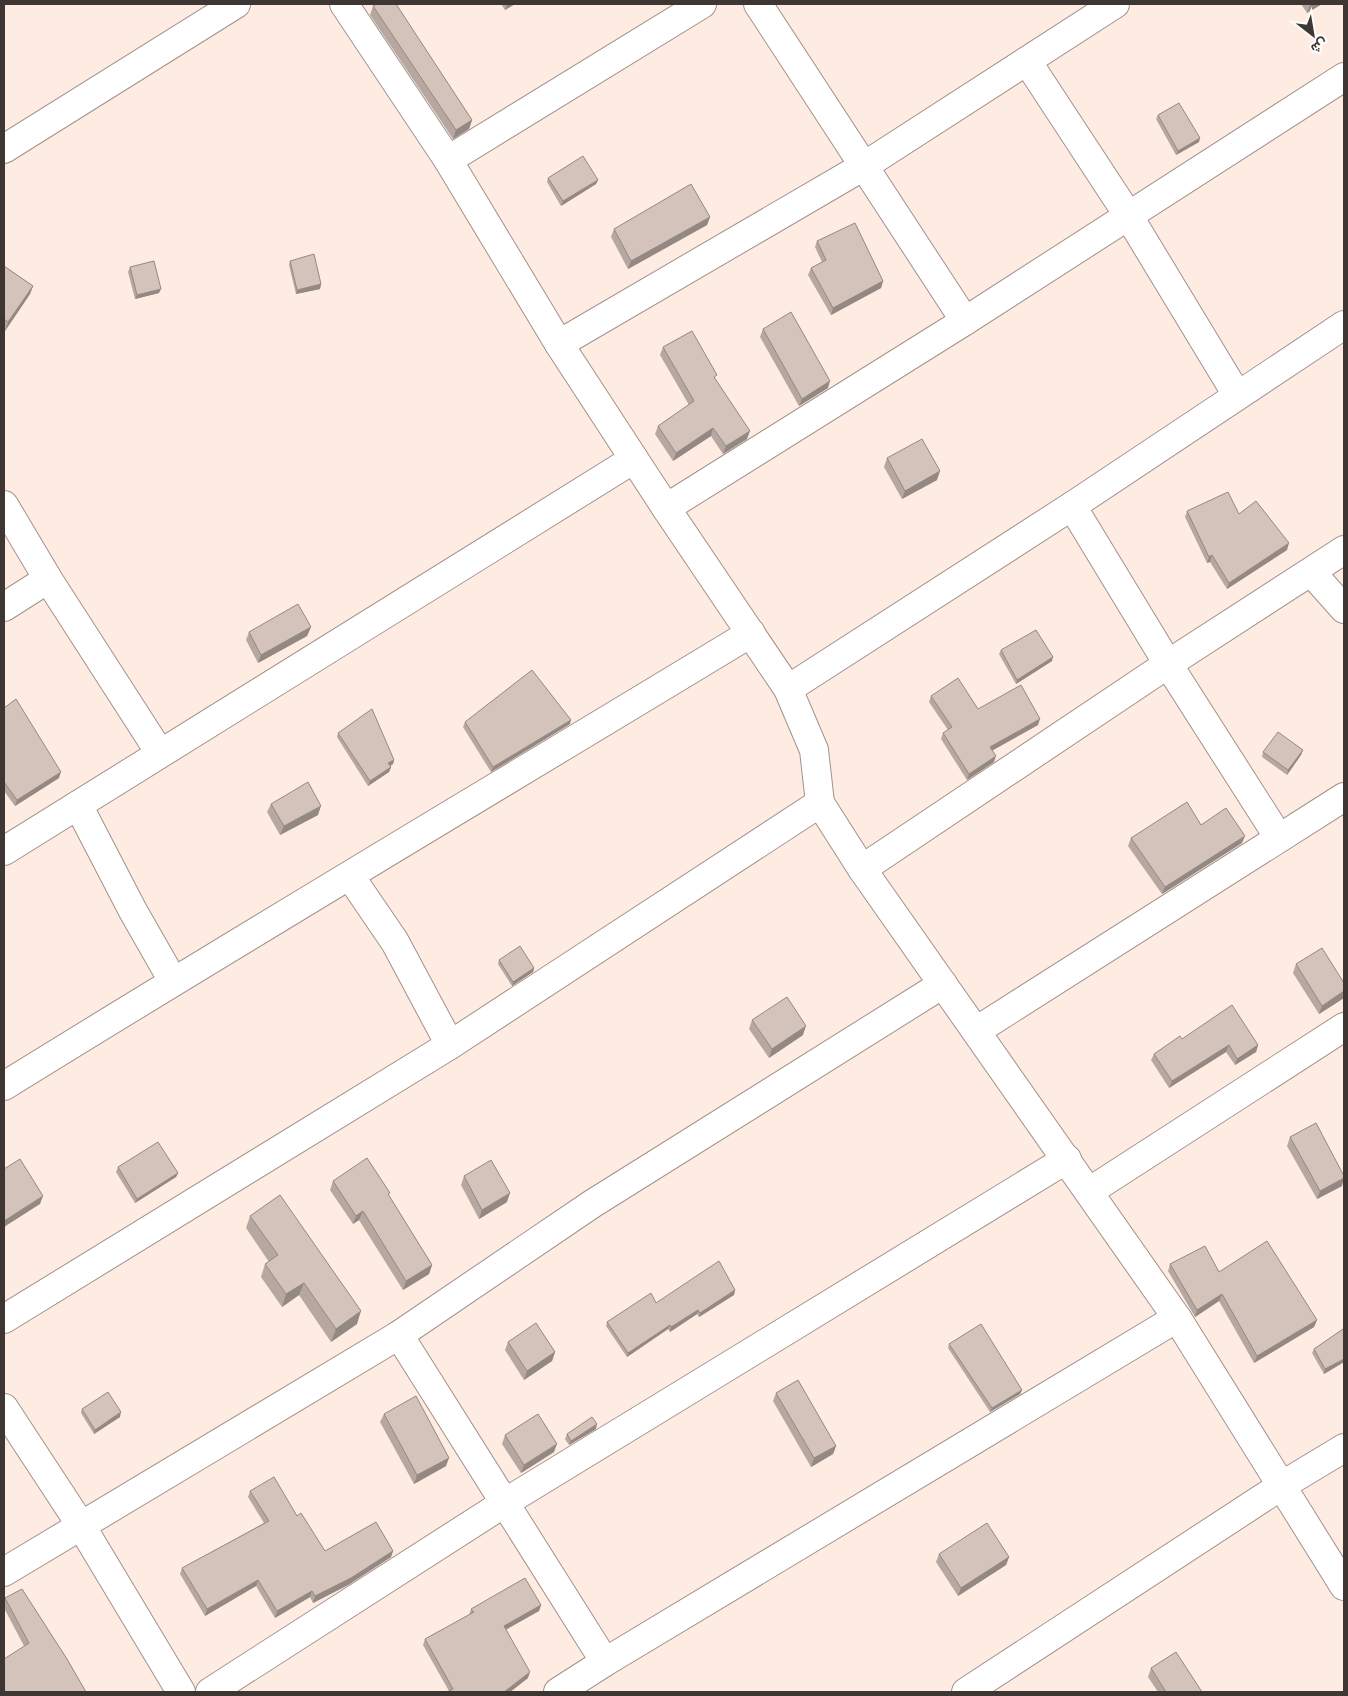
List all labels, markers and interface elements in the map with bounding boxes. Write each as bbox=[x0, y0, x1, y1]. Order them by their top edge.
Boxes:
north arrow bbox=[1288, 10, 1338, 60]
text: ش bbox=[1308, 34, 1331, 57]

